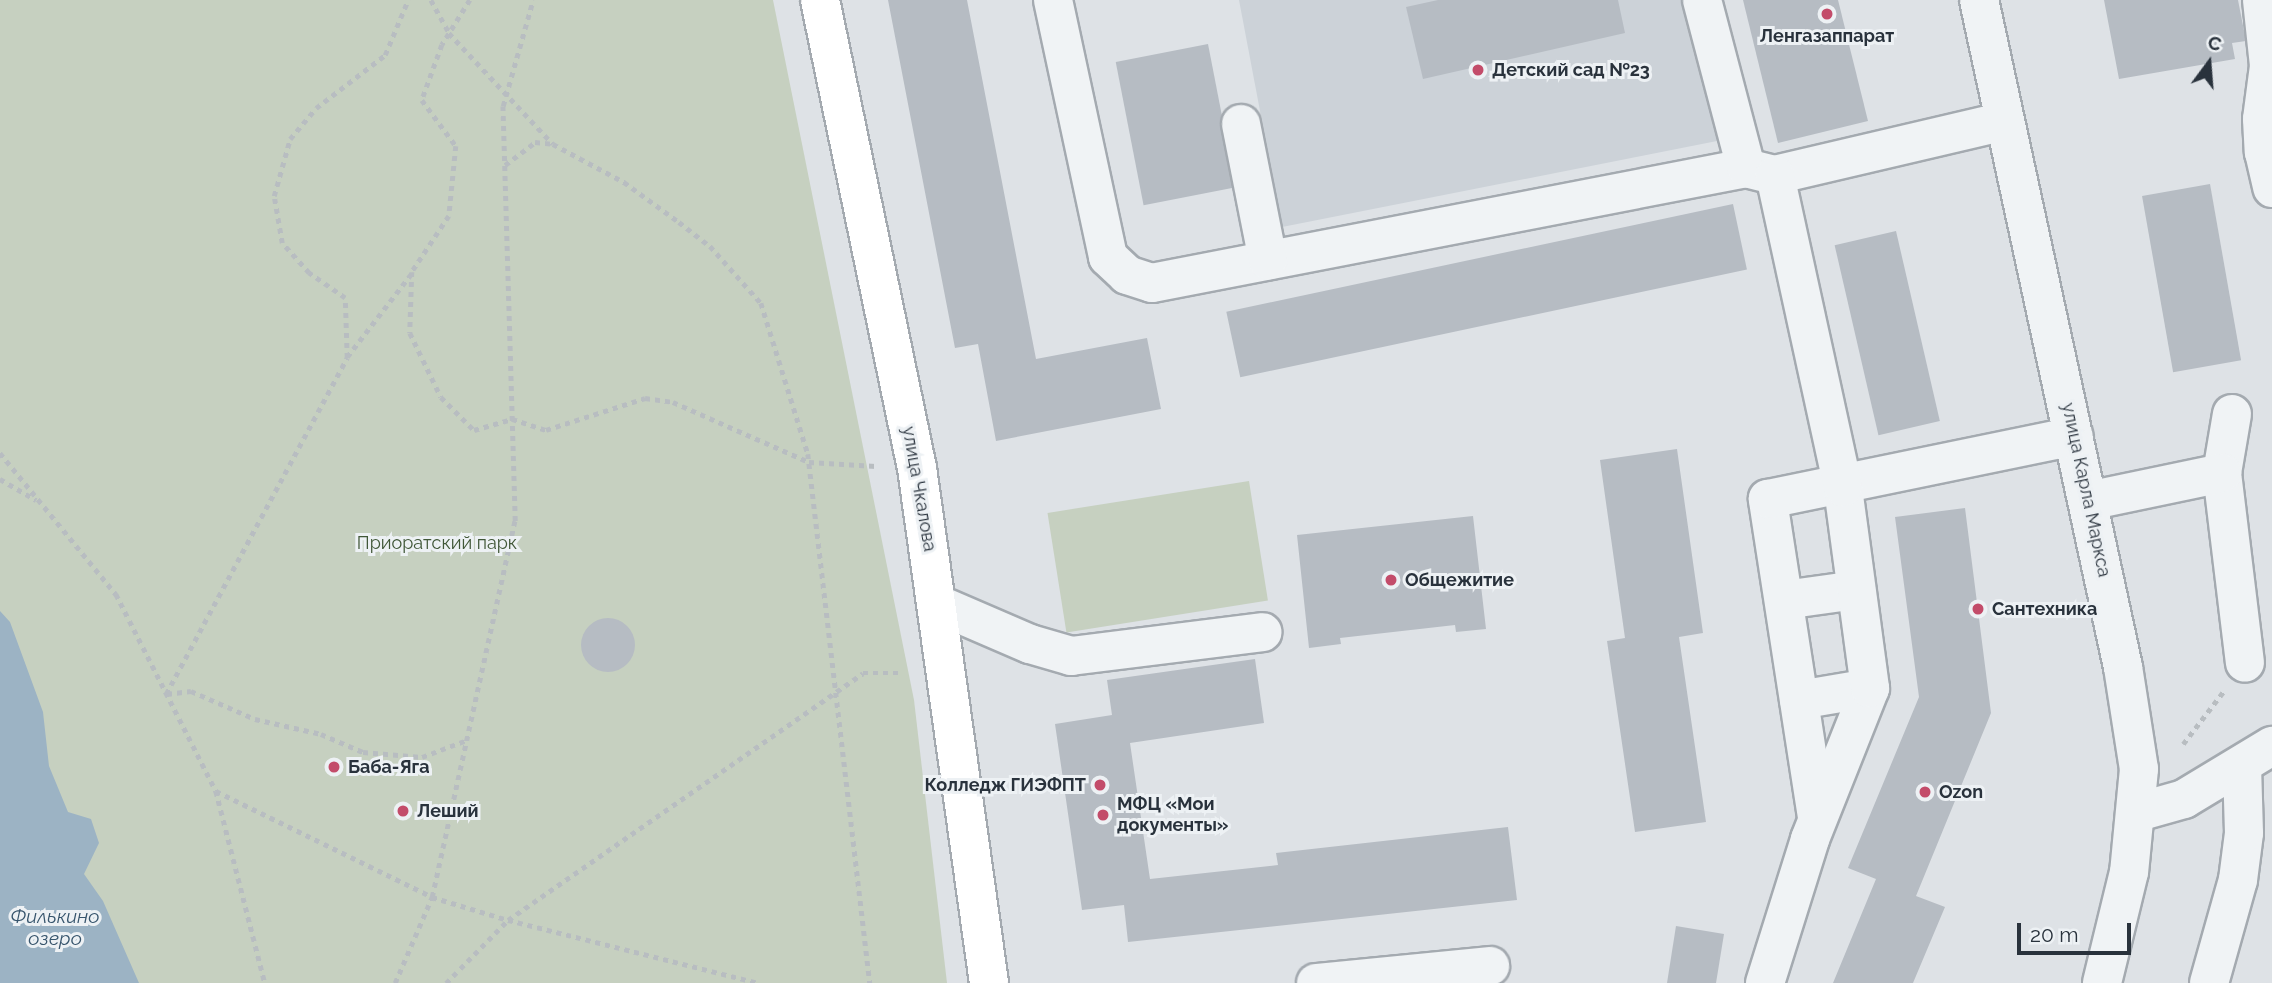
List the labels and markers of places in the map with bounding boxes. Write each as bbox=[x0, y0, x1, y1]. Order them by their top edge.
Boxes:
marker: Ленгазаппарат bbox=[1819, 6, 1835, 22]
place label: Ленгазаппарат bbox=[1760, 25, 1894, 47]
place label: Детский сад №23 bbox=[1492, 59, 1650, 81]
marker: Детский сад №23 bbox=[1470, 62, 1486, 78]
place label: Общежитие bbox=[1405, 569, 1514, 591]
marker: Общежитие bbox=[1383, 572, 1399, 588]
place label: Сантехника bbox=[1992, 598, 2097, 620]
marker: Сантехника bbox=[1970, 601, 1986, 617]
place label: Баба-Яга bbox=[348, 756, 430, 778]
marker: Баба-Яга bbox=[326, 759, 342, 775]
place label: Колледж ГИЭФПТ bbox=[925, 774, 1086, 796]
marker: Колледж ГИЭФПТ bbox=[1092, 777, 1108, 793]
place label: Ozon bbox=[1939, 781, 1983, 803]
marker: Ozon bbox=[1917, 784, 1933, 800]
place label: МФЦ «Мои документы» bbox=[1117, 794, 1229, 836]
place label: Леший bbox=[417, 800, 479, 822]
marker: Леший bbox=[395, 803, 411, 819]
marker: МФЦ «Мои документы» bbox=[1095, 807, 1111, 823]

